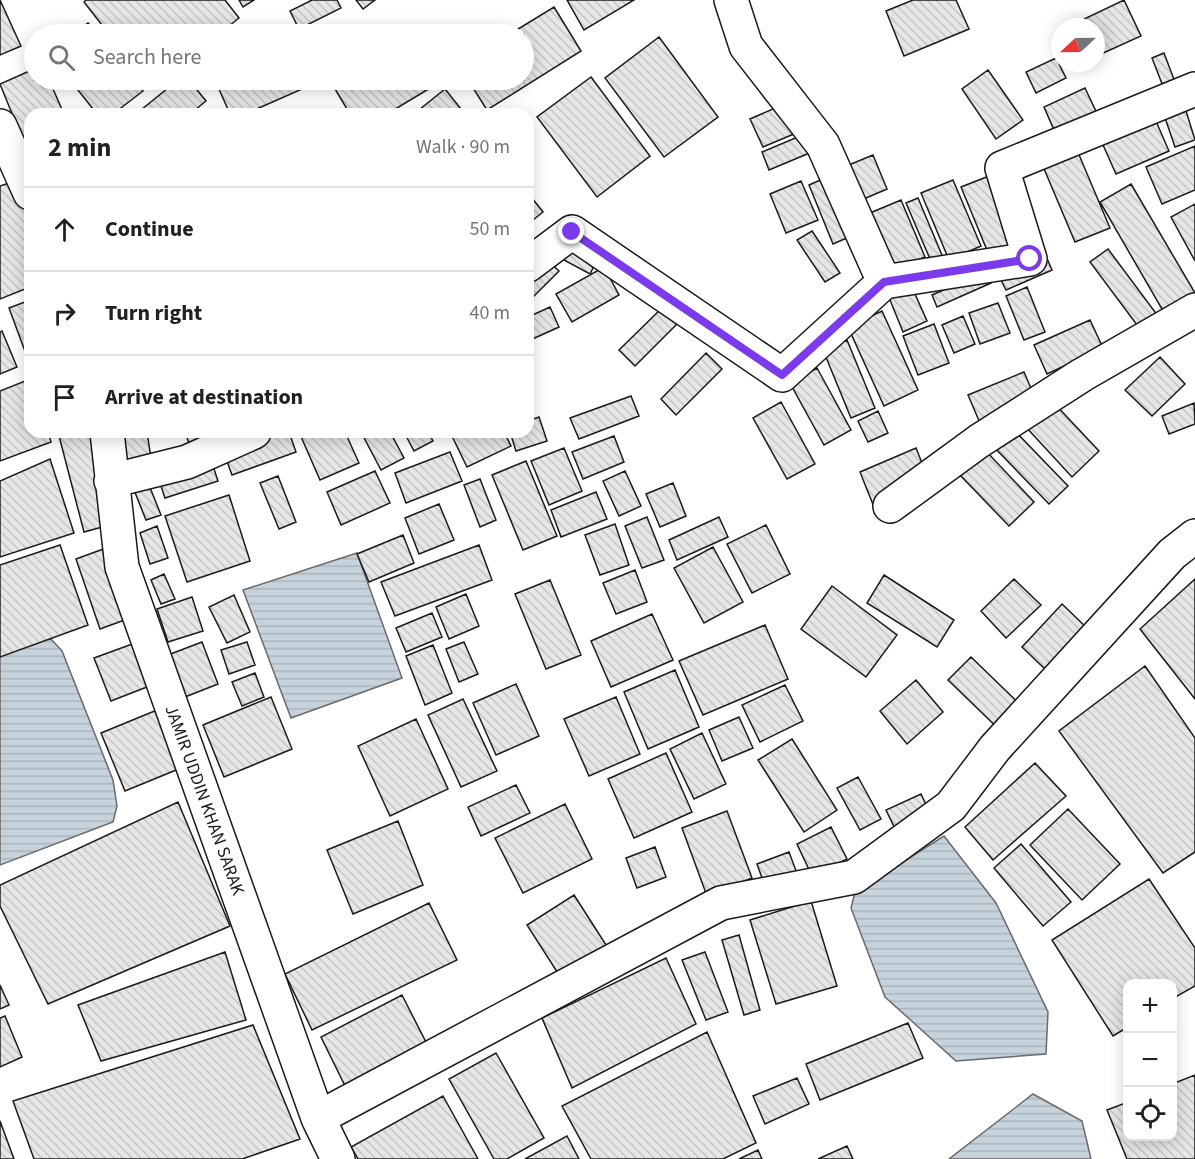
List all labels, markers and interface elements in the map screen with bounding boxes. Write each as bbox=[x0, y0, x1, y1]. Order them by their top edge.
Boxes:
north arrow bbox=[1051, 18, 1105, 72]
search box bbox=[24, 24, 534, 90]
icon: search bbox=[45, 41, 78, 74]
text: Search here bbox=[93, 41, 201, 73]
text: 2 min bbox=[48, 129, 111, 166]
text: Walk · 90 m bbox=[416, 133, 510, 161]
icon: ahead bbox=[48, 213, 81, 246]
text: Continue bbox=[105, 213, 194, 245]
text: 50 m bbox=[470, 215, 510, 243]
route end bbox=[558, 218, 584, 244]
route start bbox=[1016, 245, 1042, 271]
icon: right bbox=[48, 297, 81, 330]
text: Turn right bbox=[105, 297, 202, 329]
text: 40 m bbox=[470, 299, 510, 327]
icon: arrive bbox=[48, 381, 81, 414]
text: Arrive at destination bbox=[105, 381, 303, 413]
street label: JAMIR UDDIN KHAN SARAK bbox=[158, 702, 251, 899]
map controls bbox=[1123, 979, 1177, 1141]
button: + bbox=[1123, 979, 1177, 1033]
button: − bbox=[1123, 1033, 1177, 1087]
button: locate bbox=[1123, 1087, 1177, 1141]

